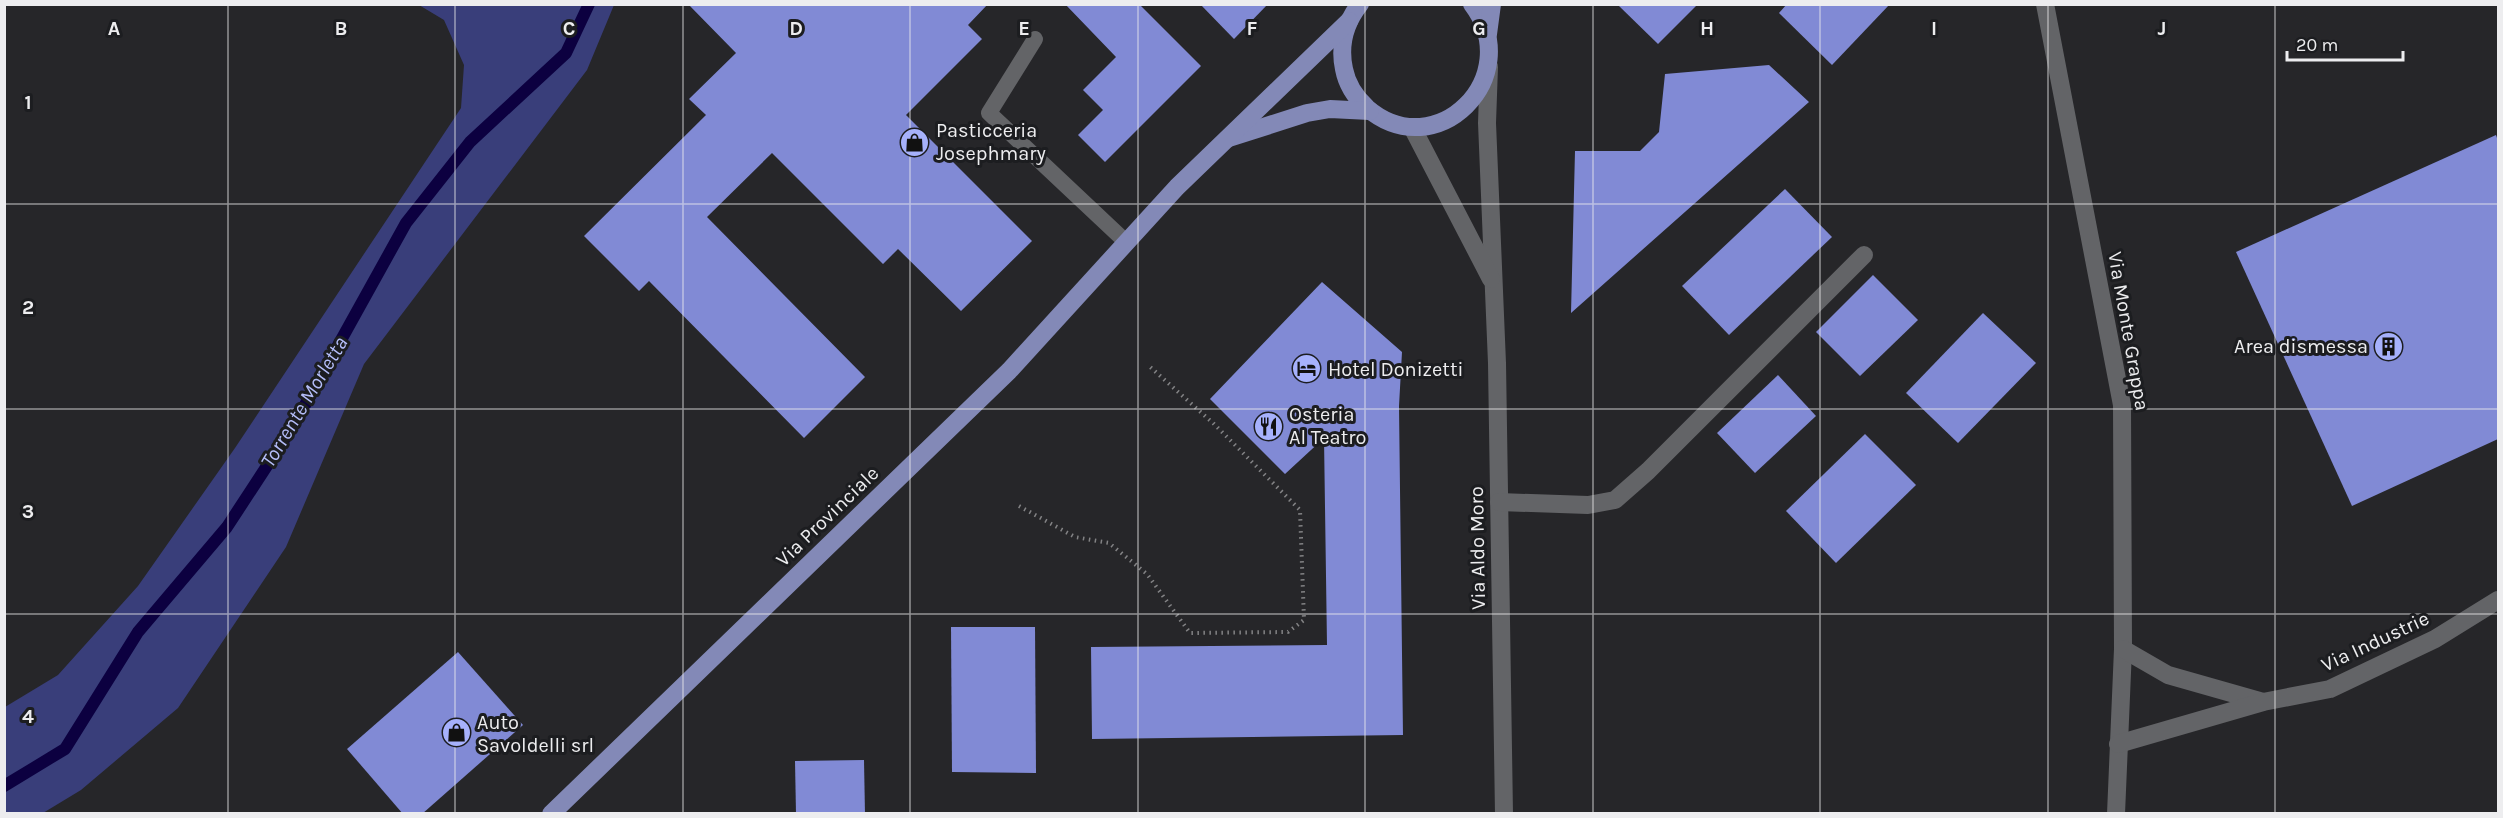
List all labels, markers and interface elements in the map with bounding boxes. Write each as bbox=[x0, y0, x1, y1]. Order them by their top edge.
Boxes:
text: A bbox=[108, 17, 121, 40]
text: B bbox=[335, 17, 347, 40]
text: C bbox=[563, 17, 575, 40]
text: D bbox=[789, 17, 803, 40]
text: E bbox=[1018, 17, 1030, 40]
text: F bbox=[1247, 17, 1258, 40]
text: G bbox=[1472, 17, 1486, 40]
text: H bbox=[1700, 17, 1714, 40]
text: I bbox=[1931, 17, 1937, 40]
text: J bbox=[2158, 17, 2166, 40]
scale bar bbox=[2287, 24, 2402, 62]
text: 20 m bbox=[2296, 34, 2338, 56]
text: 1 bbox=[24, 91, 32, 114]
place label: Pasticceria Josephmary bbox=[936, 119, 1046, 165]
shop icon: Pasticceria Josephmary bbox=[899, 126, 931, 158]
street label: Via Monte Grappa bbox=[2103, 250, 2154, 412]
text: 2 bbox=[22, 296, 34, 319]
building icon: Area dismessa bbox=[2373, 330, 2405, 362]
water label: Torrente Morletta bbox=[255, 332, 353, 472]
place label: Area dismessa bbox=[2234, 335, 2368, 358]
hotel icon: Hotel Donizetti bbox=[1291, 353, 1323, 385]
place label: Hotel Donizetti bbox=[1328, 358, 1463, 381]
place label: Osteria Al Teatro bbox=[1289, 403, 1366, 449]
restaurant icon: Osteria Al Teatro bbox=[1252, 410, 1284, 442]
street label: Via Provinciale bbox=[771, 462, 883, 571]
street label: Via Aldo Moro bbox=[1465, 486, 1490, 610]
text: 3 bbox=[22, 500, 34, 523]
street label: Via Industrie bbox=[2318, 606, 2433, 676]
text: 4 bbox=[22, 705, 34, 728]
place label: Auto Savoldelli srl bbox=[477, 711, 594, 757]
shop icon: Auto Savoldelli srl bbox=[440, 717, 472, 749]

